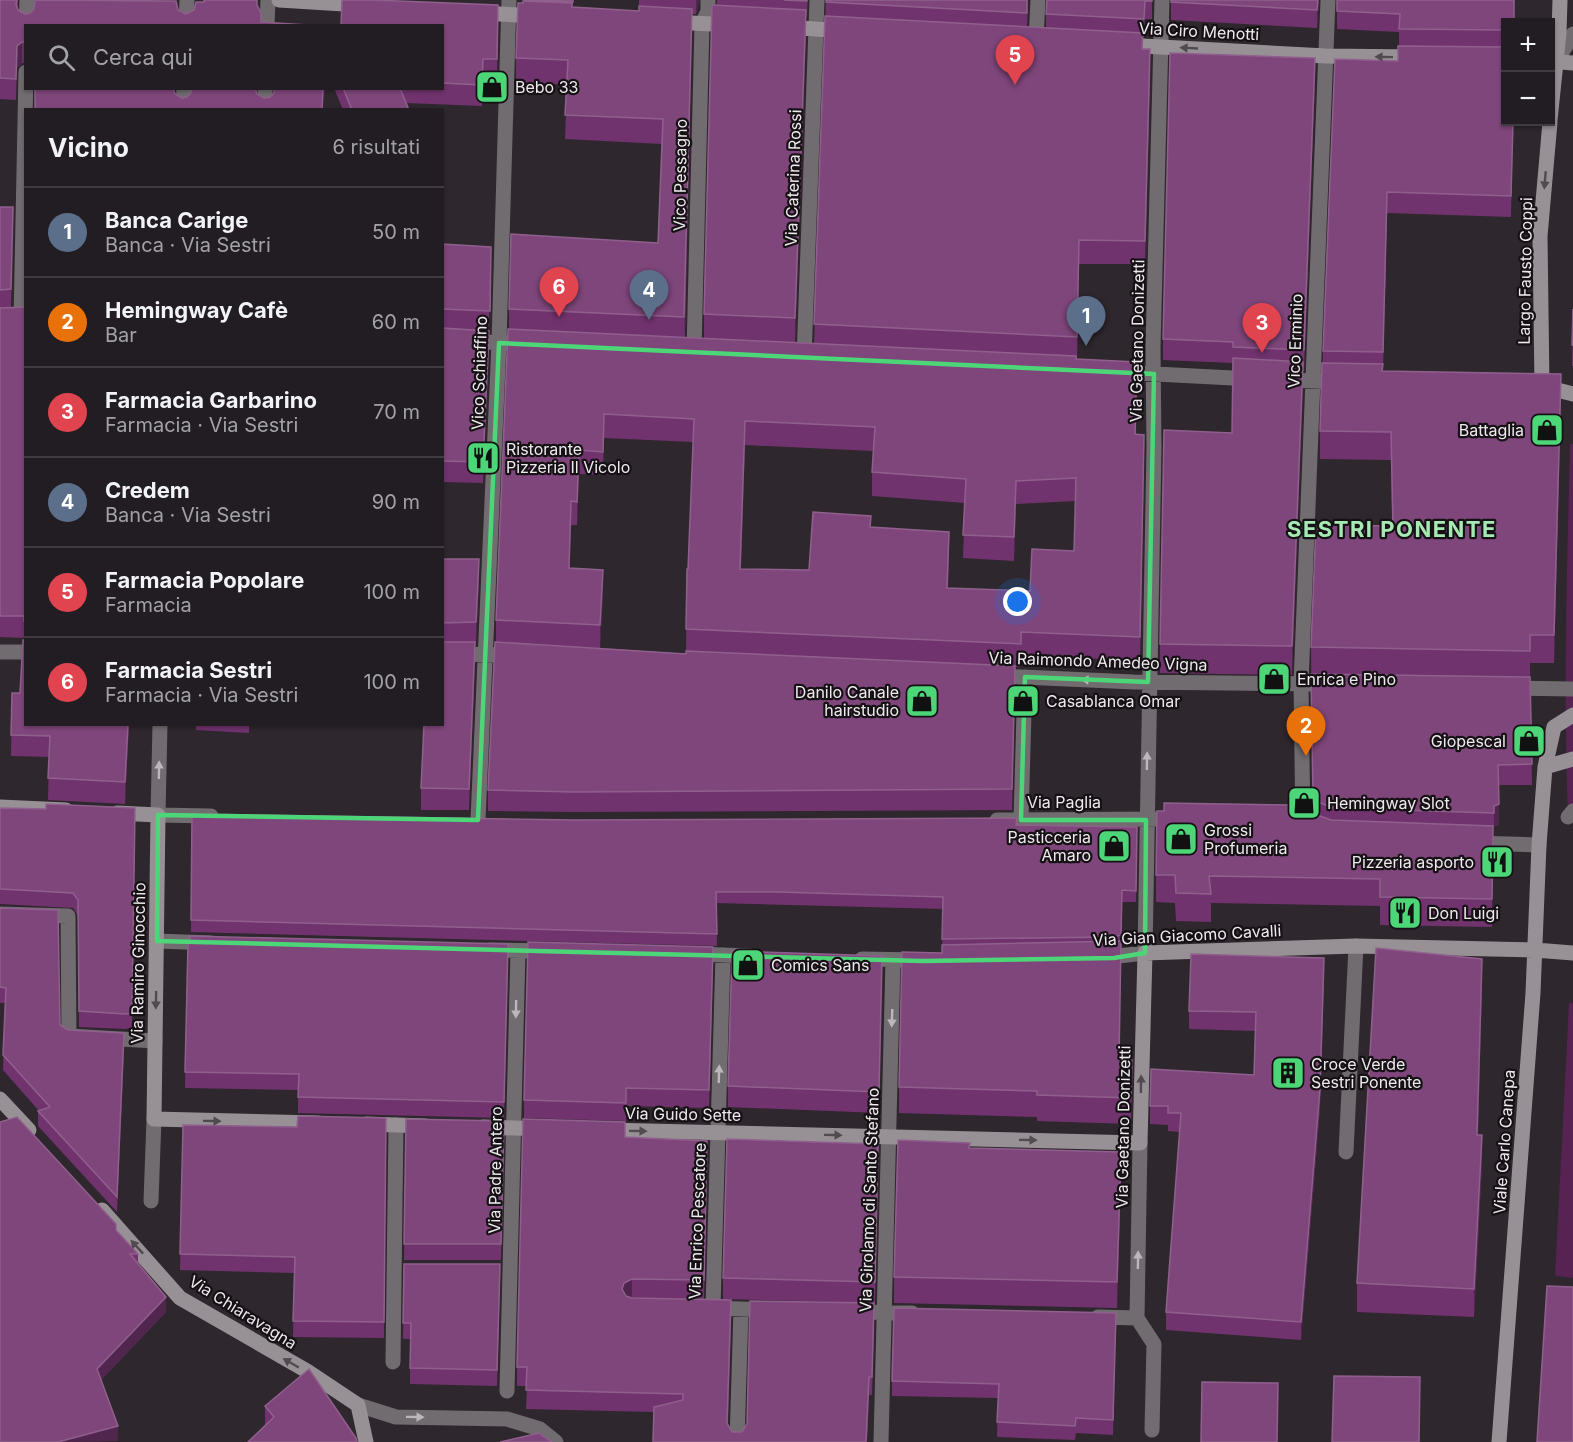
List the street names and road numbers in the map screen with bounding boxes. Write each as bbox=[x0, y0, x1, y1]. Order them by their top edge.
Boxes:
street label: Via Ciro Menotti bbox=[1138, 18, 1260, 44]
street label: Via Caterina Rossi bbox=[781, 109, 805, 247]
street label: Vico Pessagno bbox=[669, 119, 691, 231]
street label: Largo Fausto Coppi bbox=[1514, 197, 1536, 345]
street label: Via Gaetano Donizetti bbox=[1126, 259, 1148, 423]
street label: Vico Erminio bbox=[1283, 293, 1307, 389]
street label: Vico Schiaffino bbox=[467, 316, 491, 430]
street label: Via Raimondo Amedeo Vigna bbox=[988, 647, 1208, 675]
street label: Via Paglia bbox=[1027, 792, 1101, 812]
street label: Via Ramiro Ginocchio bbox=[127, 882, 149, 1044]
street label: Via Gian Giacomo Cavalli bbox=[1092, 920, 1282, 950]
street label: Via Gaetano Donizetti bbox=[1112, 1045, 1134, 1209]
street label: Viale Carlo Canepa bbox=[1489, 1069, 1519, 1215]
street label: Via Girolamo di Santo Stefano bbox=[855, 1087, 883, 1313]
street label: Via Guido Sette bbox=[625, 1103, 741, 1125]
street label: Via Padre Antero bbox=[484, 1106, 506, 1234]
street label: Via Enrico Pescatore bbox=[684, 1142, 710, 1300]
street label: Via Chiaravagna bbox=[185, 1271, 301, 1353]

